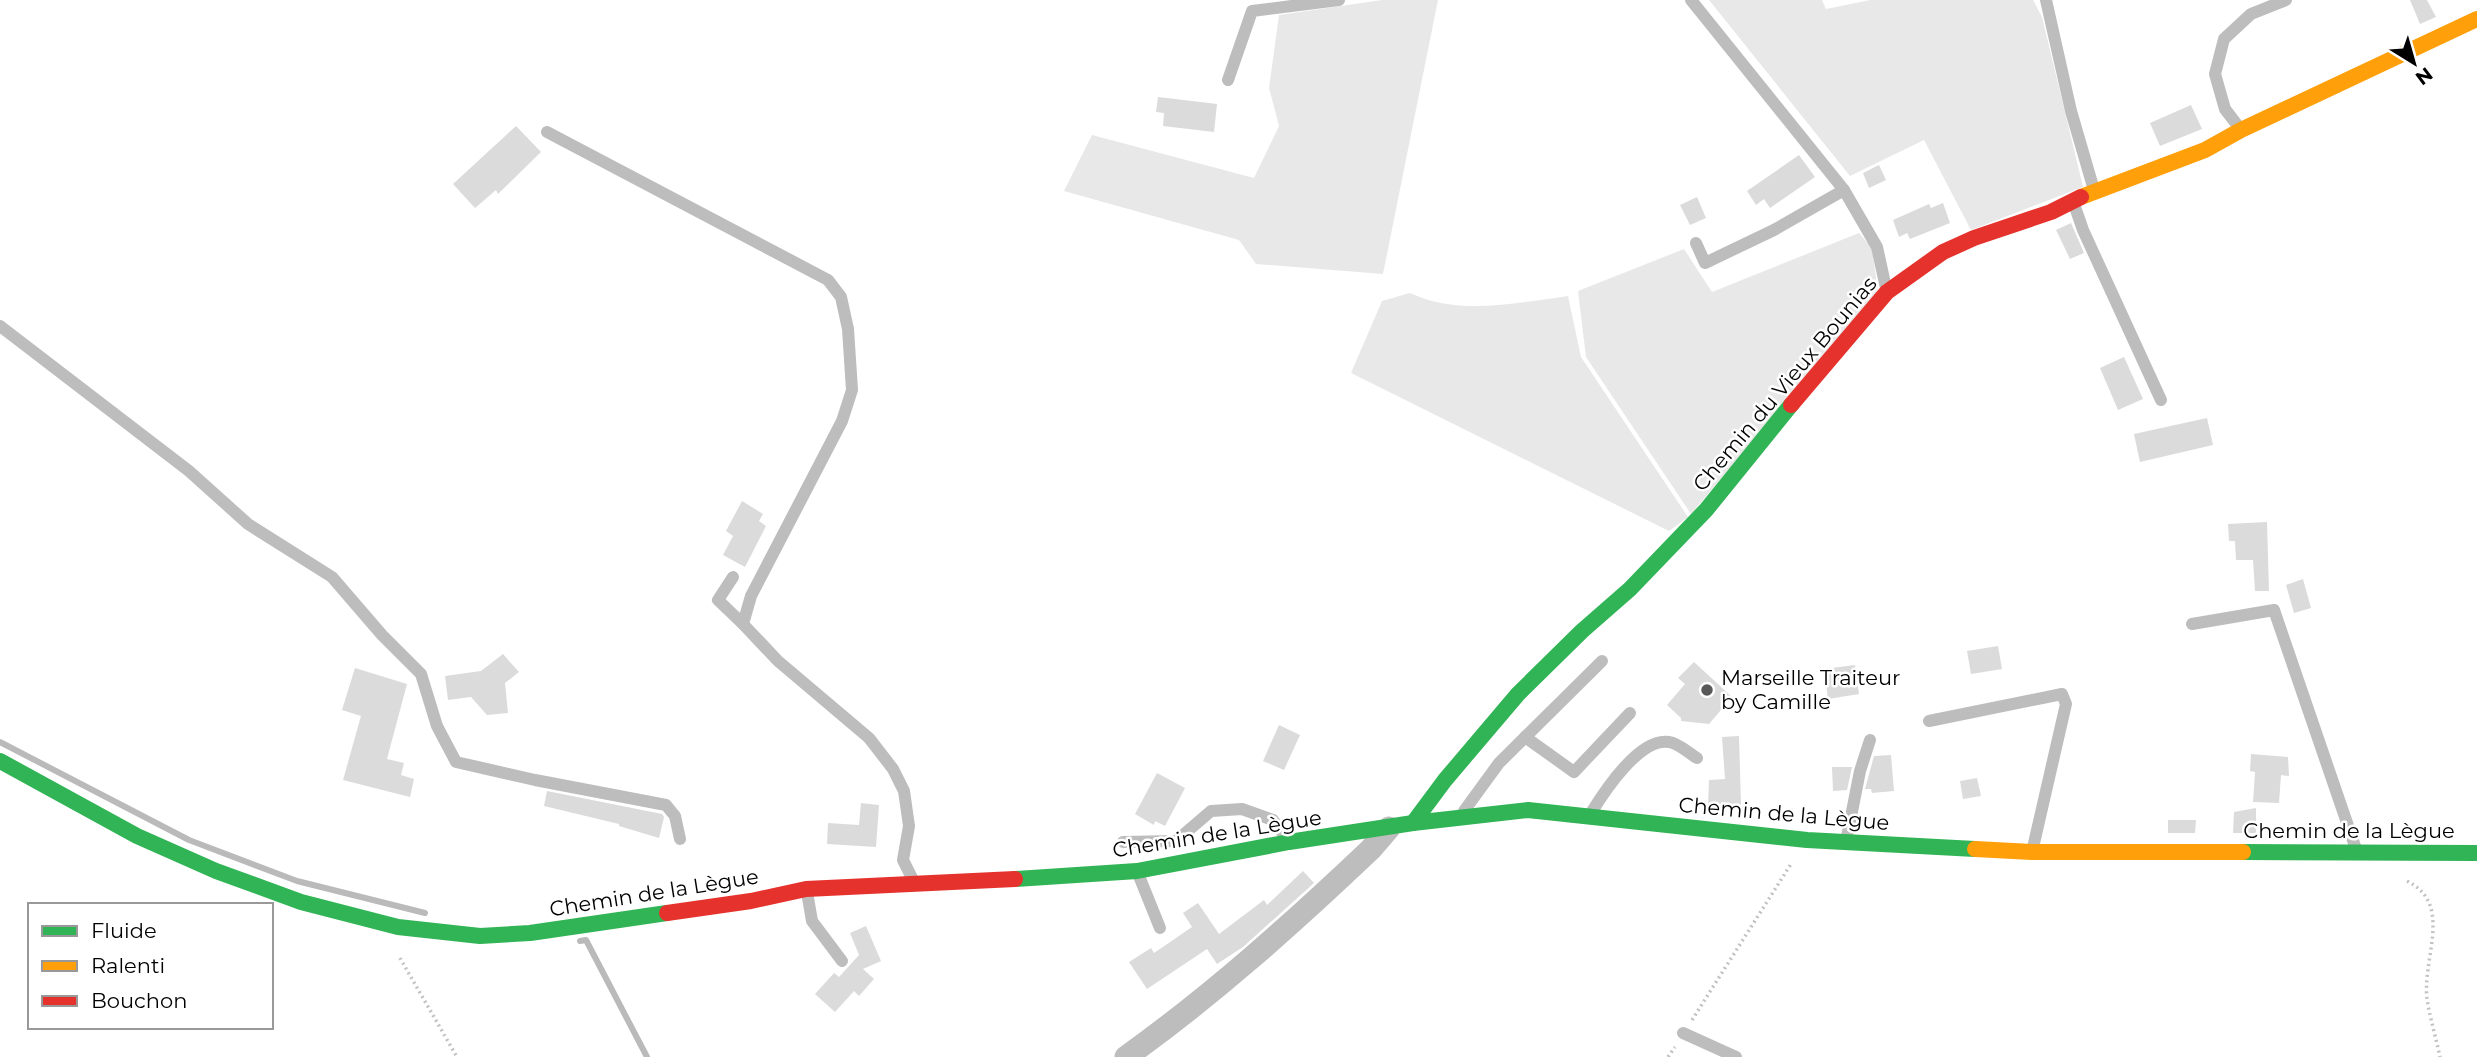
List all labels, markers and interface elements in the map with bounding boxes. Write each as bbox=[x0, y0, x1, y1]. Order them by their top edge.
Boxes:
north arrow bbox=[2379, 28, 2449, 98]
text: N bbox=[2411, 62, 2437, 90]
street label: Chemin du Vieux Bounias bbox=[1688, 271, 1882, 496]
place label: Marseille Traiteur by Camille bbox=[1721, 665, 1900, 714]
marker: Marseille Traiteur by Camille bbox=[1699, 682, 1715, 698]
street label: Chemin de la Lègue bbox=[1678, 792, 1890, 835]
street label: Chemin de la Lègue bbox=[1111, 805, 1323, 862]
street label: Chemin de la Lègue bbox=[2243, 818, 2455, 843]
street label: Chemin de la Lègue bbox=[548, 864, 760, 921]
legend bbox=[28, 903, 273, 1029]
text: Fluide bbox=[91, 918, 157, 943]
text: Ralenti bbox=[91, 953, 165, 978]
text: Bouchon bbox=[91, 988, 187, 1013]

